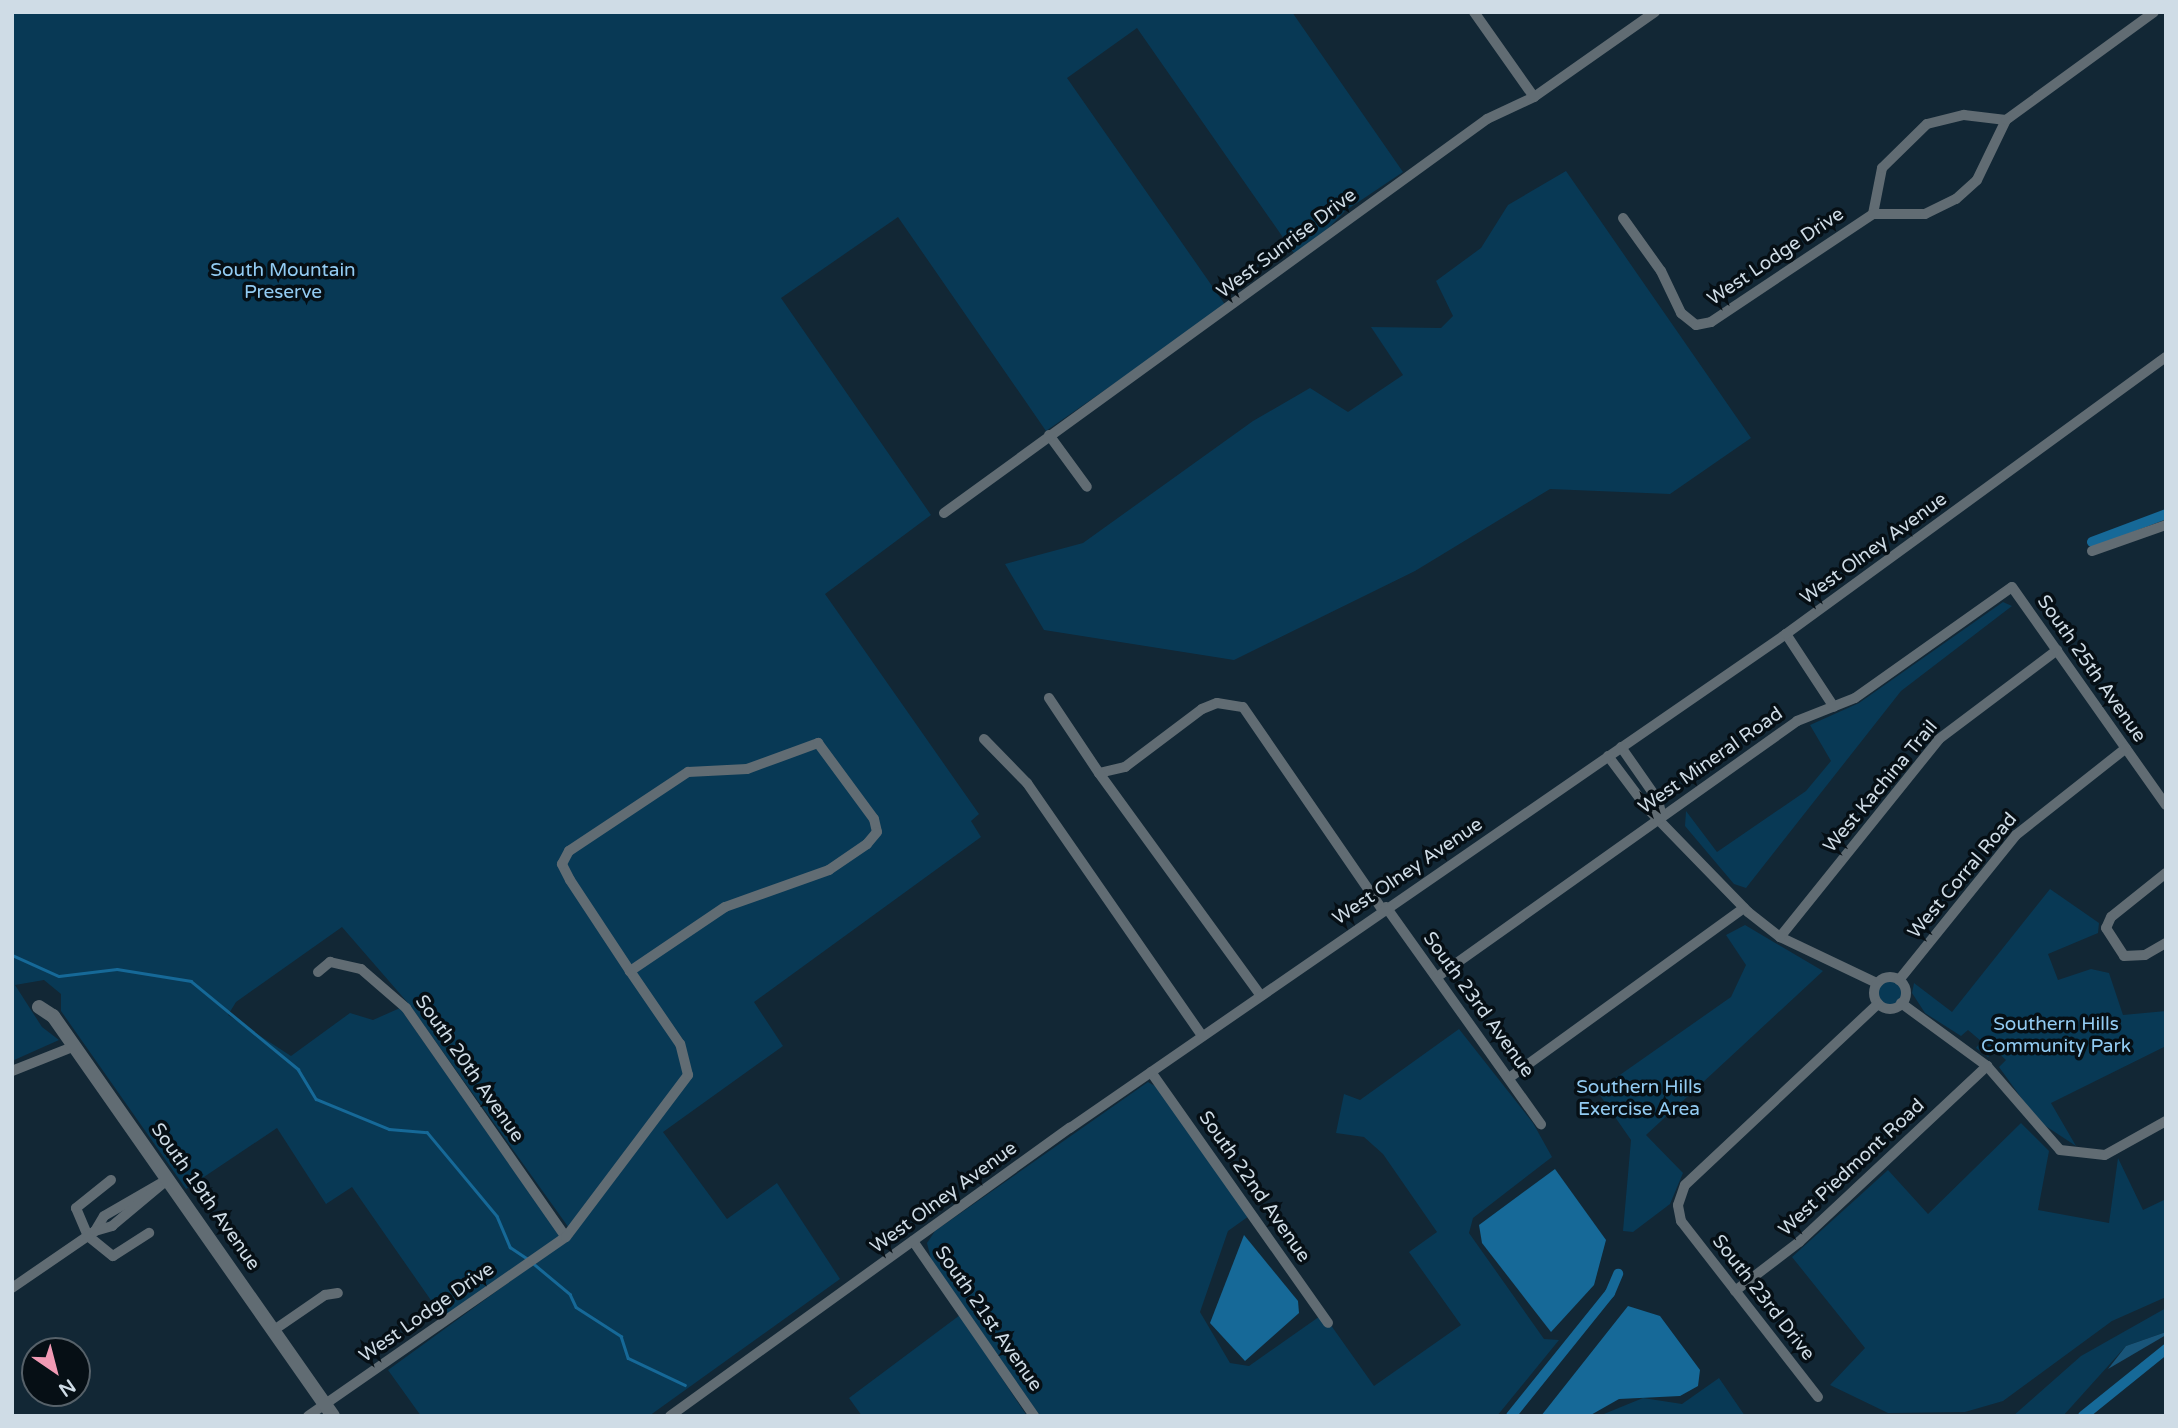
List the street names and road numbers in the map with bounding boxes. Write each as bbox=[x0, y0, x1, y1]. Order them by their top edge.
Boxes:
street label: West Sunrise Drive bbox=[1213, 184, 1361, 304]
street label: West Lodge Drive bbox=[1704, 203, 1848, 311]
street label: West Olney Avenue bbox=[1796, 488, 1952, 610]
street label: South 25th Avenue bbox=[2032, 591, 2150, 747]
street label: West Mineral Road bbox=[1634, 703, 1788, 819]
street label: West Kachina Trail bbox=[1819, 716, 1943, 858]
street label: West Corral Road bbox=[1904, 808, 2022, 944]
street label: West Olney Avenue bbox=[1329, 813, 1487, 931]
street label: South 23rd Avenue bbox=[1418, 928, 1538, 1082]
street label: South 20th Avenue bbox=[410, 991, 528, 1147]
street label: West Piedmont Road bbox=[1774, 1095, 1930, 1241]
street label: South 22nd Avenue bbox=[1193, 1107, 1315, 1267]
street label: South 19th Avenue bbox=[146, 1119, 264, 1275]
street label: West Olney Avenue bbox=[866, 1137, 1022, 1259]
street label: South 23rd Drive bbox=[1707, 1231, 1819, 1365]
street label: South 21st Avenue bbox=[929, 1242, 1047, 1396]
street label: West Lodge Drive bbox=[355, 1258, 499, 1368]

